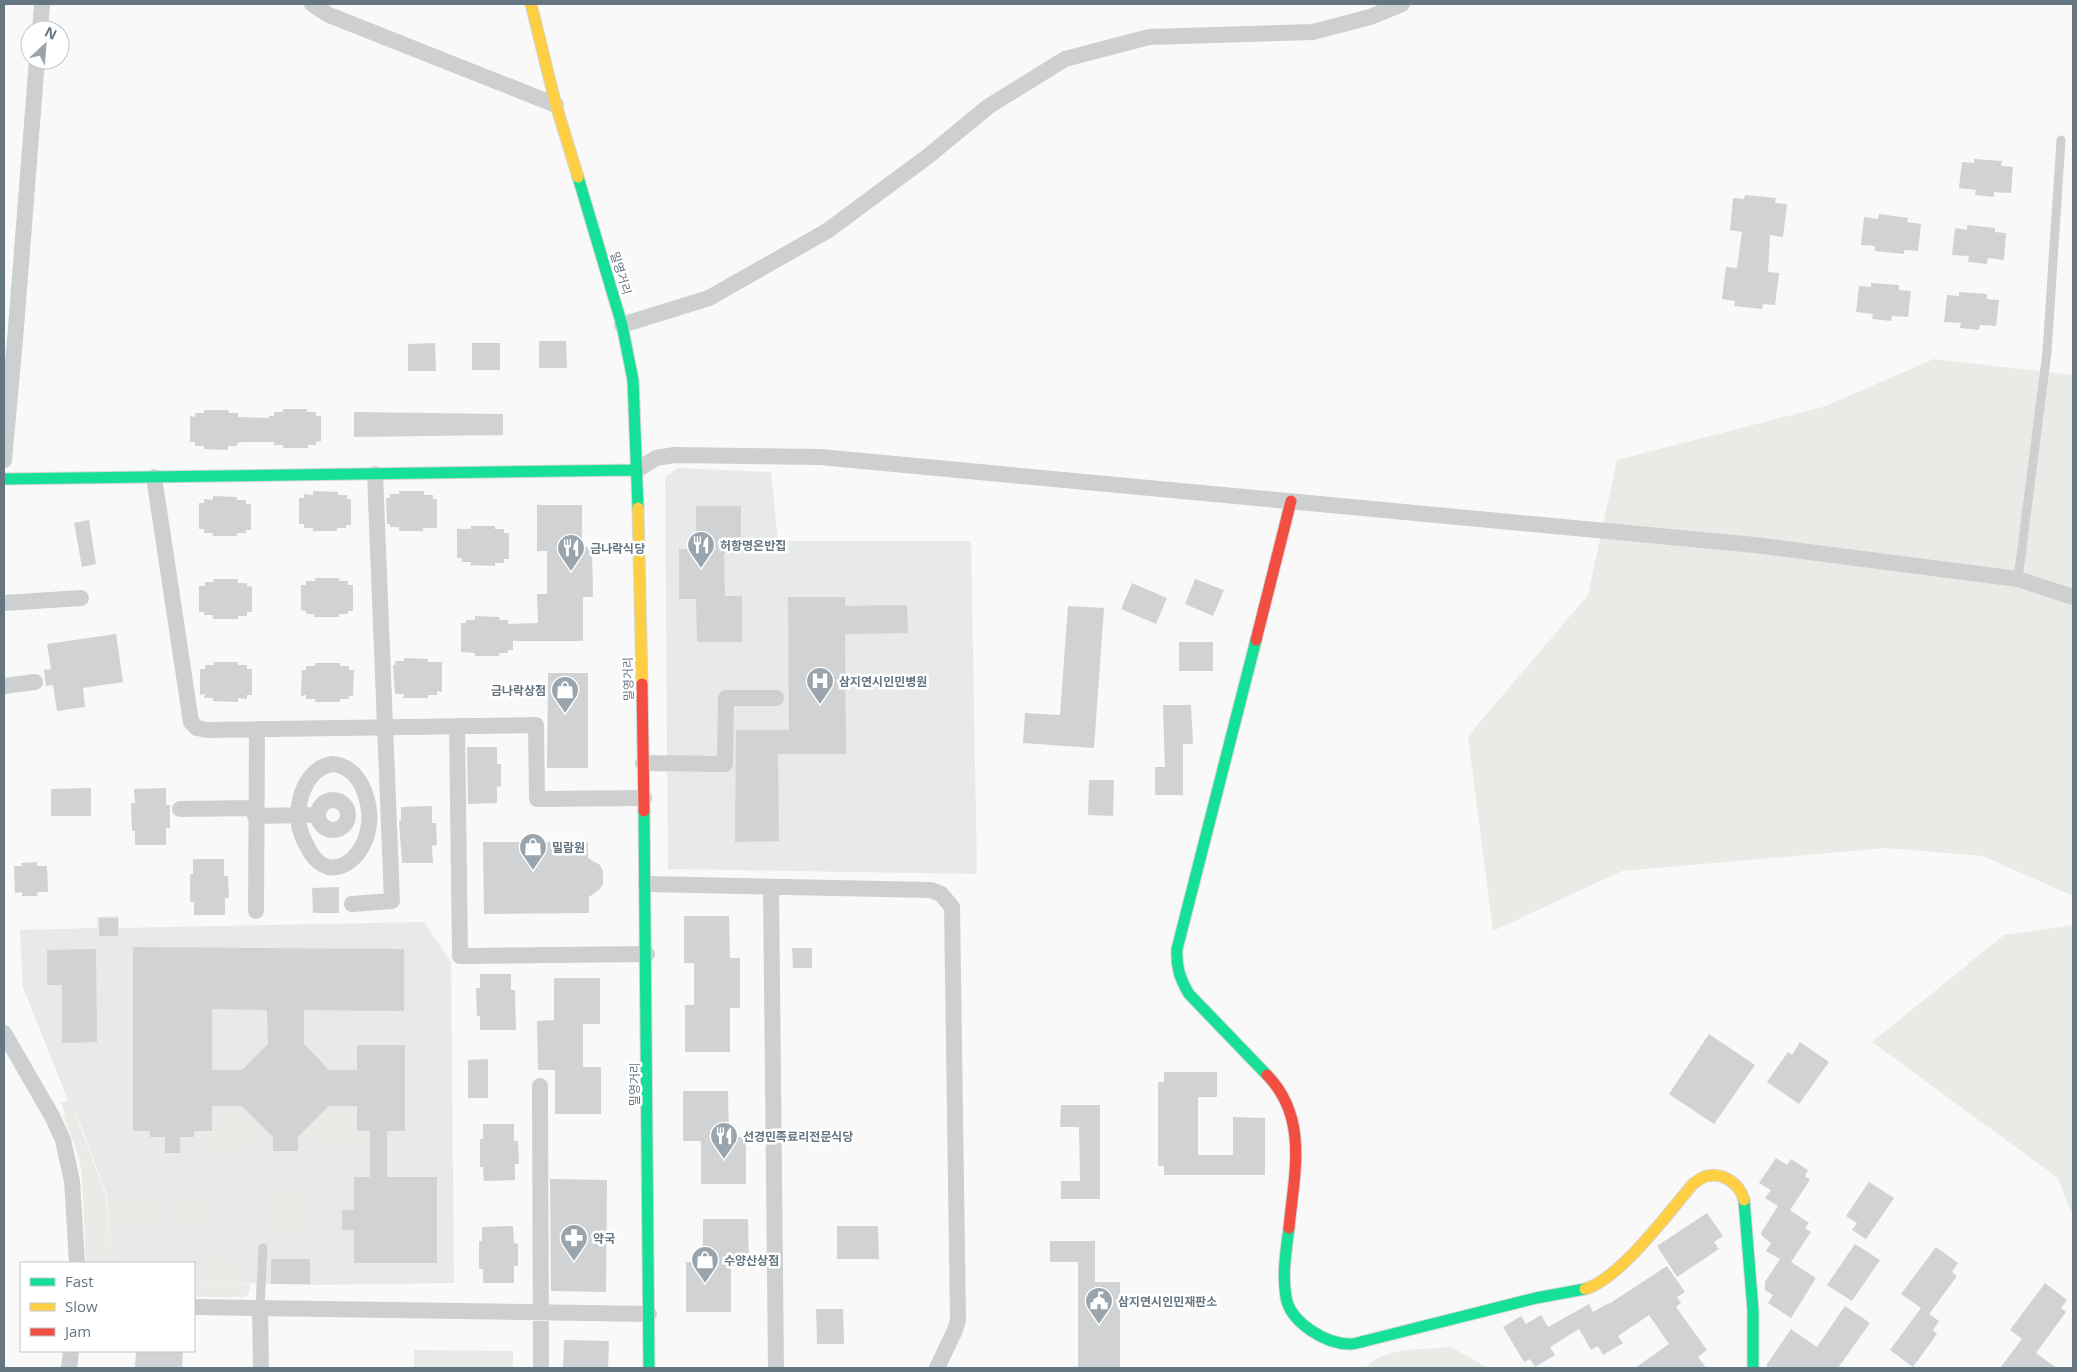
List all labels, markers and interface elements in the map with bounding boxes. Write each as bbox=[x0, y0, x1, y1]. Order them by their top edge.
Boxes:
north arrow bbox=[20, 20, 70, 70]
text: N bbox=[42, 22, 60, 44]
street label: 밀영거리 bbox=[606, 249, 636, 297]
restaurant icon: 허항명온반집 bbox=[686, 530, 716, 569]
restaurant icon: 금나락식당 bbox=[556, 533, 586, 572]
place label: 허항명온반집 bbox=[720, 537, 786, 554]
place label: 금나락식당 bbox=[590, 540, 645, 557]
street label: 밀영거리 bbox=[619, 657, 637, 701]
hospital icon: 삼지연시인민병원 bbox=[805, 666, 835, 705]
place label: 삼지연시인민병원 bbox=[839, 673, 927, 690]
shop icon: 금나락상점 bbox=[550, 675, 580, 714]
place label: 금나락상점 bbox=[491, 682, 546, 699]
shop icon: 밀람원 bbox=[518, 832, 548, 871]
place label: 밀람원 bbox=[552, 839, 585, 856]
street label: 밀영거리 bbox=[626, 1062, 643, 1106]
restaurant icon: 선경민족료리전문식당 bbox=[709, 1121, 739, 1160]
place label: 선경민족료리전문식당 bbox=[743, 1128, 853, 1145]
pharmacy icon: 약국 bbox=[559, 1223, 589, 1262]
place label: 약국 bbox=[593, 1230, 615, 1247]
shop icon: 수양산상점 bbox=[690, 1245, 720, 1284]
place label: 수양산상점 bbox=[724, 1252, 779, 1269]
legend bbox=[20, 1262, 195, 1352]
text: Fast bbox=[65, 1271, 94, 1291]
public building icon: 삼지연시인민재판소 bbox=[1084, 1286, 1114, 1325]
place label: 삼지연시인민재판소 bbox=[1118, 1293, 1217, 1310]
text: Slow bbox=[65, 1296, 98, 1316]
text: Jam bbox=[63, 1321, 91, 1341]

